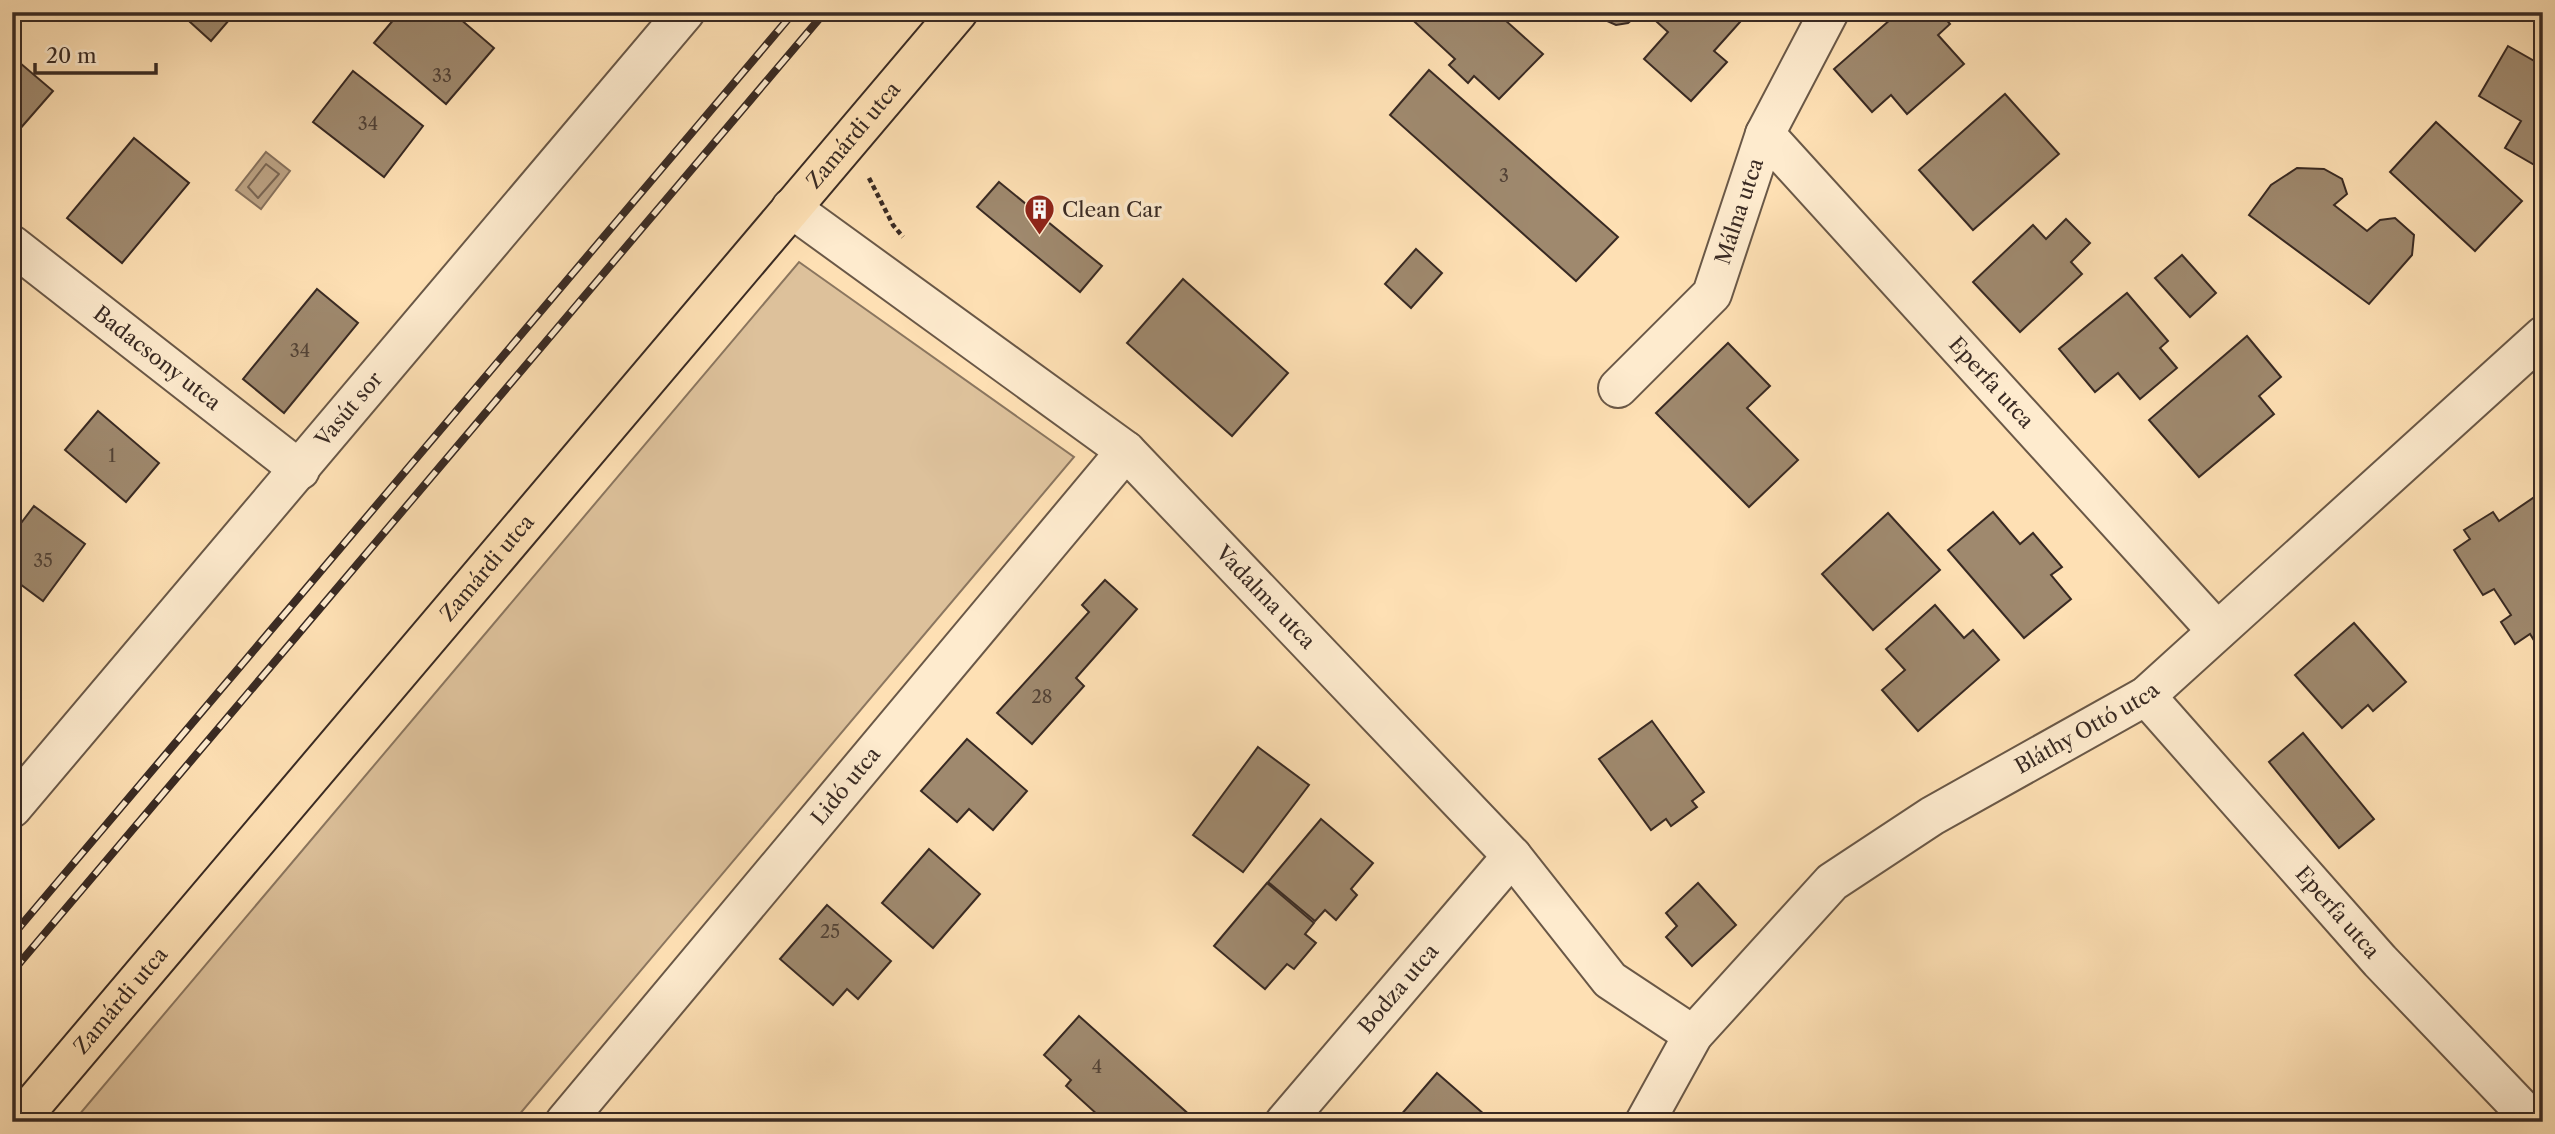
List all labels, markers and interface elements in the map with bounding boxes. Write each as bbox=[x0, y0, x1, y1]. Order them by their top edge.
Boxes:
scale bar bbox=[35, 32, 156, 76]
text: 20 m bbox=[46, 43, 97, 68]
house number: 33 bbox=[432, 65, 452, 87]
street label: Zamárdi utca bbox=[801, 76, 906, 193]
house number: 34 bbox=[358, 113, 378, 135]
street label: Málna utca bbox=[1710, 154, 1768, 268]
house number: 3 bbox=[1499, 165, 1509, 187]
building icon: Clean Car bbox=[1022, 193, 1056, 237]
place label: Clean Car bbox=[1062, 197, 1162, 222]
street label: Badacsony utca bbox=[89, 300, 227, 416]
street label: Eperfa utca bbox=[1944, 331, 2040, 434]
house number: 34 bbox=[290, 340, 310, 362]
street label: Vasút sor bbox=[309, 366, 387, 452]
house number: 1 bbox=[108, 445, 116, 467]
street label: Zamárdi utca bbox=[435, 509, 540, 626]
street label: Vadalma utca bbox=[1210, 540, 1321, 654]
house number: 35 bbox=[33, 550, 53, 572]
street label: Bláthy Ottó utca bbox=[2010, 677, 2165, 779]
house number: 28 bbox=[1031, 686, 1053, 708]
street label: Lidó utca bbox=[806, 741, 886, 830]
street label: Eperfa utca bbox=[2290, 861, 2386, 964]
house number: 25 bbox=[820, 921, 840, 943]
street label: Bodza utca bbox=[1353, 938, 1444, 1039]
street label: Zamárdi utca bbox=[68, 941, 173, 1059]
house number: 4 bbox=[1092, 1056, 1102, 1078]

